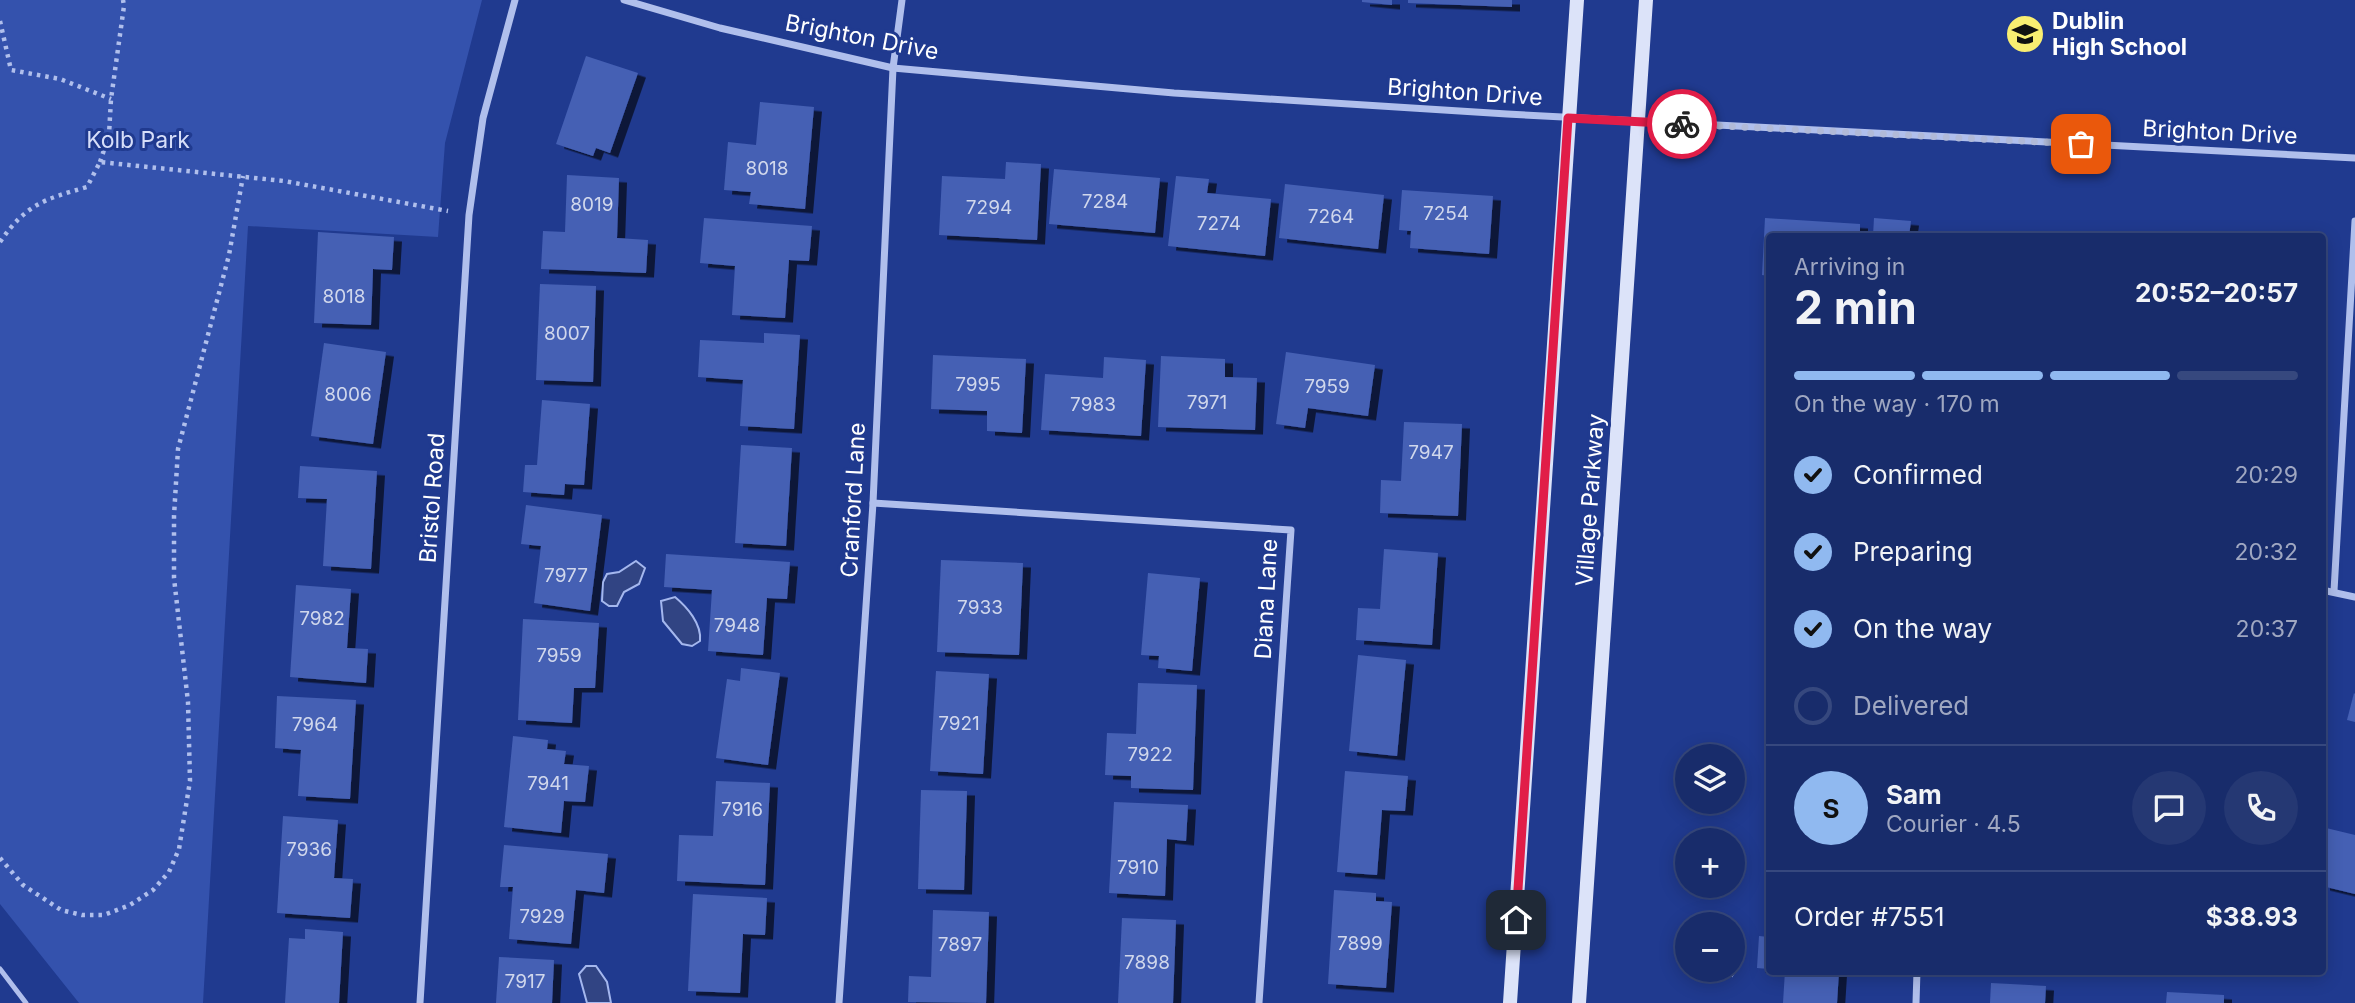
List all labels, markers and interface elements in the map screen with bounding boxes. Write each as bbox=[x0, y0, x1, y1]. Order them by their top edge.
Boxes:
place label: Dublin High School bbox=[2052, 7, 2187, 61]
street label: Brighton Drive bbox=[783, 8, 941, 66]
school or university icon: Dublin High School bbox=[2004, 13, 2046, 55]
street label: Brighton Drive bbox=[1386, 73, 1544, 111]
courier bbox=[1647, 89, 1717, 159]
icon: bike bbox=[1663, 105, 1701, 143]
pin bbox=[2051, 114, 2111, 174]
street label: Brighton Drive bbox=[2142, 114, 2298, 150]
icon: bag bbox=[2062, 125, 2100, 163]
park label: Kolb Park bbox=[86, 126, 190, 154]
house number: 8018 bbox=[745, 157, 789, 180]
house number: 7284 bbox=[1082, 190, 1128, 213]
house number: 8019 bbox=[570, 193, 614, 216]
house number: 7294 bbox=[966, 196, 1012, 219]
house number: 7254 bbox=[1423, 202, 1469, 225]
house number: 7264 bbox=[1308, 205, 1354, 228]
house number: 7274 bbox=[1197, 212, 1241, 235]
text: Arriving in bbox=[1794, 253, 1905, 281]
text: 20:52–20:57 bbox=[2135, 277, 2298, 308]
text: 2 min bbox=[1794, 279, 1917, 335]
house number: 8018 bbox=[322, 285, 366, 308]
house number: 8007 bbox=[544, 322, 590, 345]
house number: 7995 bbox=[955, 373, 1001, 396]
house number: 7959 bbox=[1304, 375, 1350, 398]
house number: 8006 bbox=[324, 383, 372, 406]
text: On the way · 170 m bbox=[1794, 390, 2000, 418]
house number: 7971 bbox=[1187, 391, 1227, 414]
house number: 7983 bbox=[1070, 393, 1116, 416]
street label: Village Parkway bbox=[1570, 413, 1610, 587]
street label: Cranford Lane bbox=[835, 422, 871, 578]
street label: Bristol Road bbox=[413, 432, 451, 564]
house number: 7947 bbox=[1408, 441, 1454, 464]
icon: check bbox=[1794, 456, 1832, 494]
text: Confirmed bbox=[1853, 459, 1983, 490]
text: 20:29 bbox=[2235, 461, 2298, 489]
icon: check bbox=[1794, 533, 1832, 571]
text: Preparing bbox=[1853, 536, 1973, 567]
street label: Diana Lane bbox=[1249, 538, 1283, 660]
text: 20:32 bbox=[2235, 538, 2298, 566]
house number: 7977 bbox=[544, 564, 588, 587]
house number: 7933 bbox=[957, 596, 1003, 619]
house number: 7982 bbox=[299, 607, 345, 630]
icon: check bbox=[1794, 610, 1832, 648]
text: On the way bbox=[1853, 613, 1992, 644]
house number: 7948 bbox=[714, 614, 760, 637]
text: 20:37 bbox=[2236, 615, 2298, 643]
house number: 7959 bbox=[536, 644, 582, 667]
text: Delivered bbox=[1853, 690, 1969, 721]
house number: 7921 bbox=[938, 712, 980, 735]
house number: 7964 bbox=[292, 713, 338, 736]
house number: 7922 bbox=[1127, 743, 1173, 766]
map controls bbox=[1675, 744, 1745, 982]
button: layers bbox=[1675, 744, 1745, 814]
button: chat bbox=[2132, 771, 2206, 845]
button: phone bbox=[2224, 771, 2298, 845]
house number: 7941 bbox=[527, 772, 569, 795]
text: Sam bbox=[1886, 779, 1942, 810]
text: S bbox=[1822, 793, 1840, 824]
house number: 7916 bbox=[721, 798, 763, 821]
text: Courier · 4.5 bbox=[1886, 810, 2021, 838]
button: + bbox=[1675, 828, 1745, 898]
house number: 7936 bbox=[286, 838, 332, 861]
house number: 7910 bbox=[1117, 856, 1159, 879]
pin bbox=[1486, 890, 1546, 950]
icon: home bbox=[1497, 901, 1535, 939]
text: Order #7551 bbox=[1794, 901, 1945, 932]
text: $38.93 bbox=[2206, 901, 2298, 932]
house number: 7929 bbox=[519, 905, 565, 928]
button: − bbox=[1675, 912, 1745, 982]
house number: 7899 bbox=[1337, 932, 1383, 955]
house number: 7897 bbox=[938, 933, 982, 956]
house number: 7898 bbox=[1124, 951, 1170, 974]
house number: 7917 bbox=[505, 970, 545, 993]

